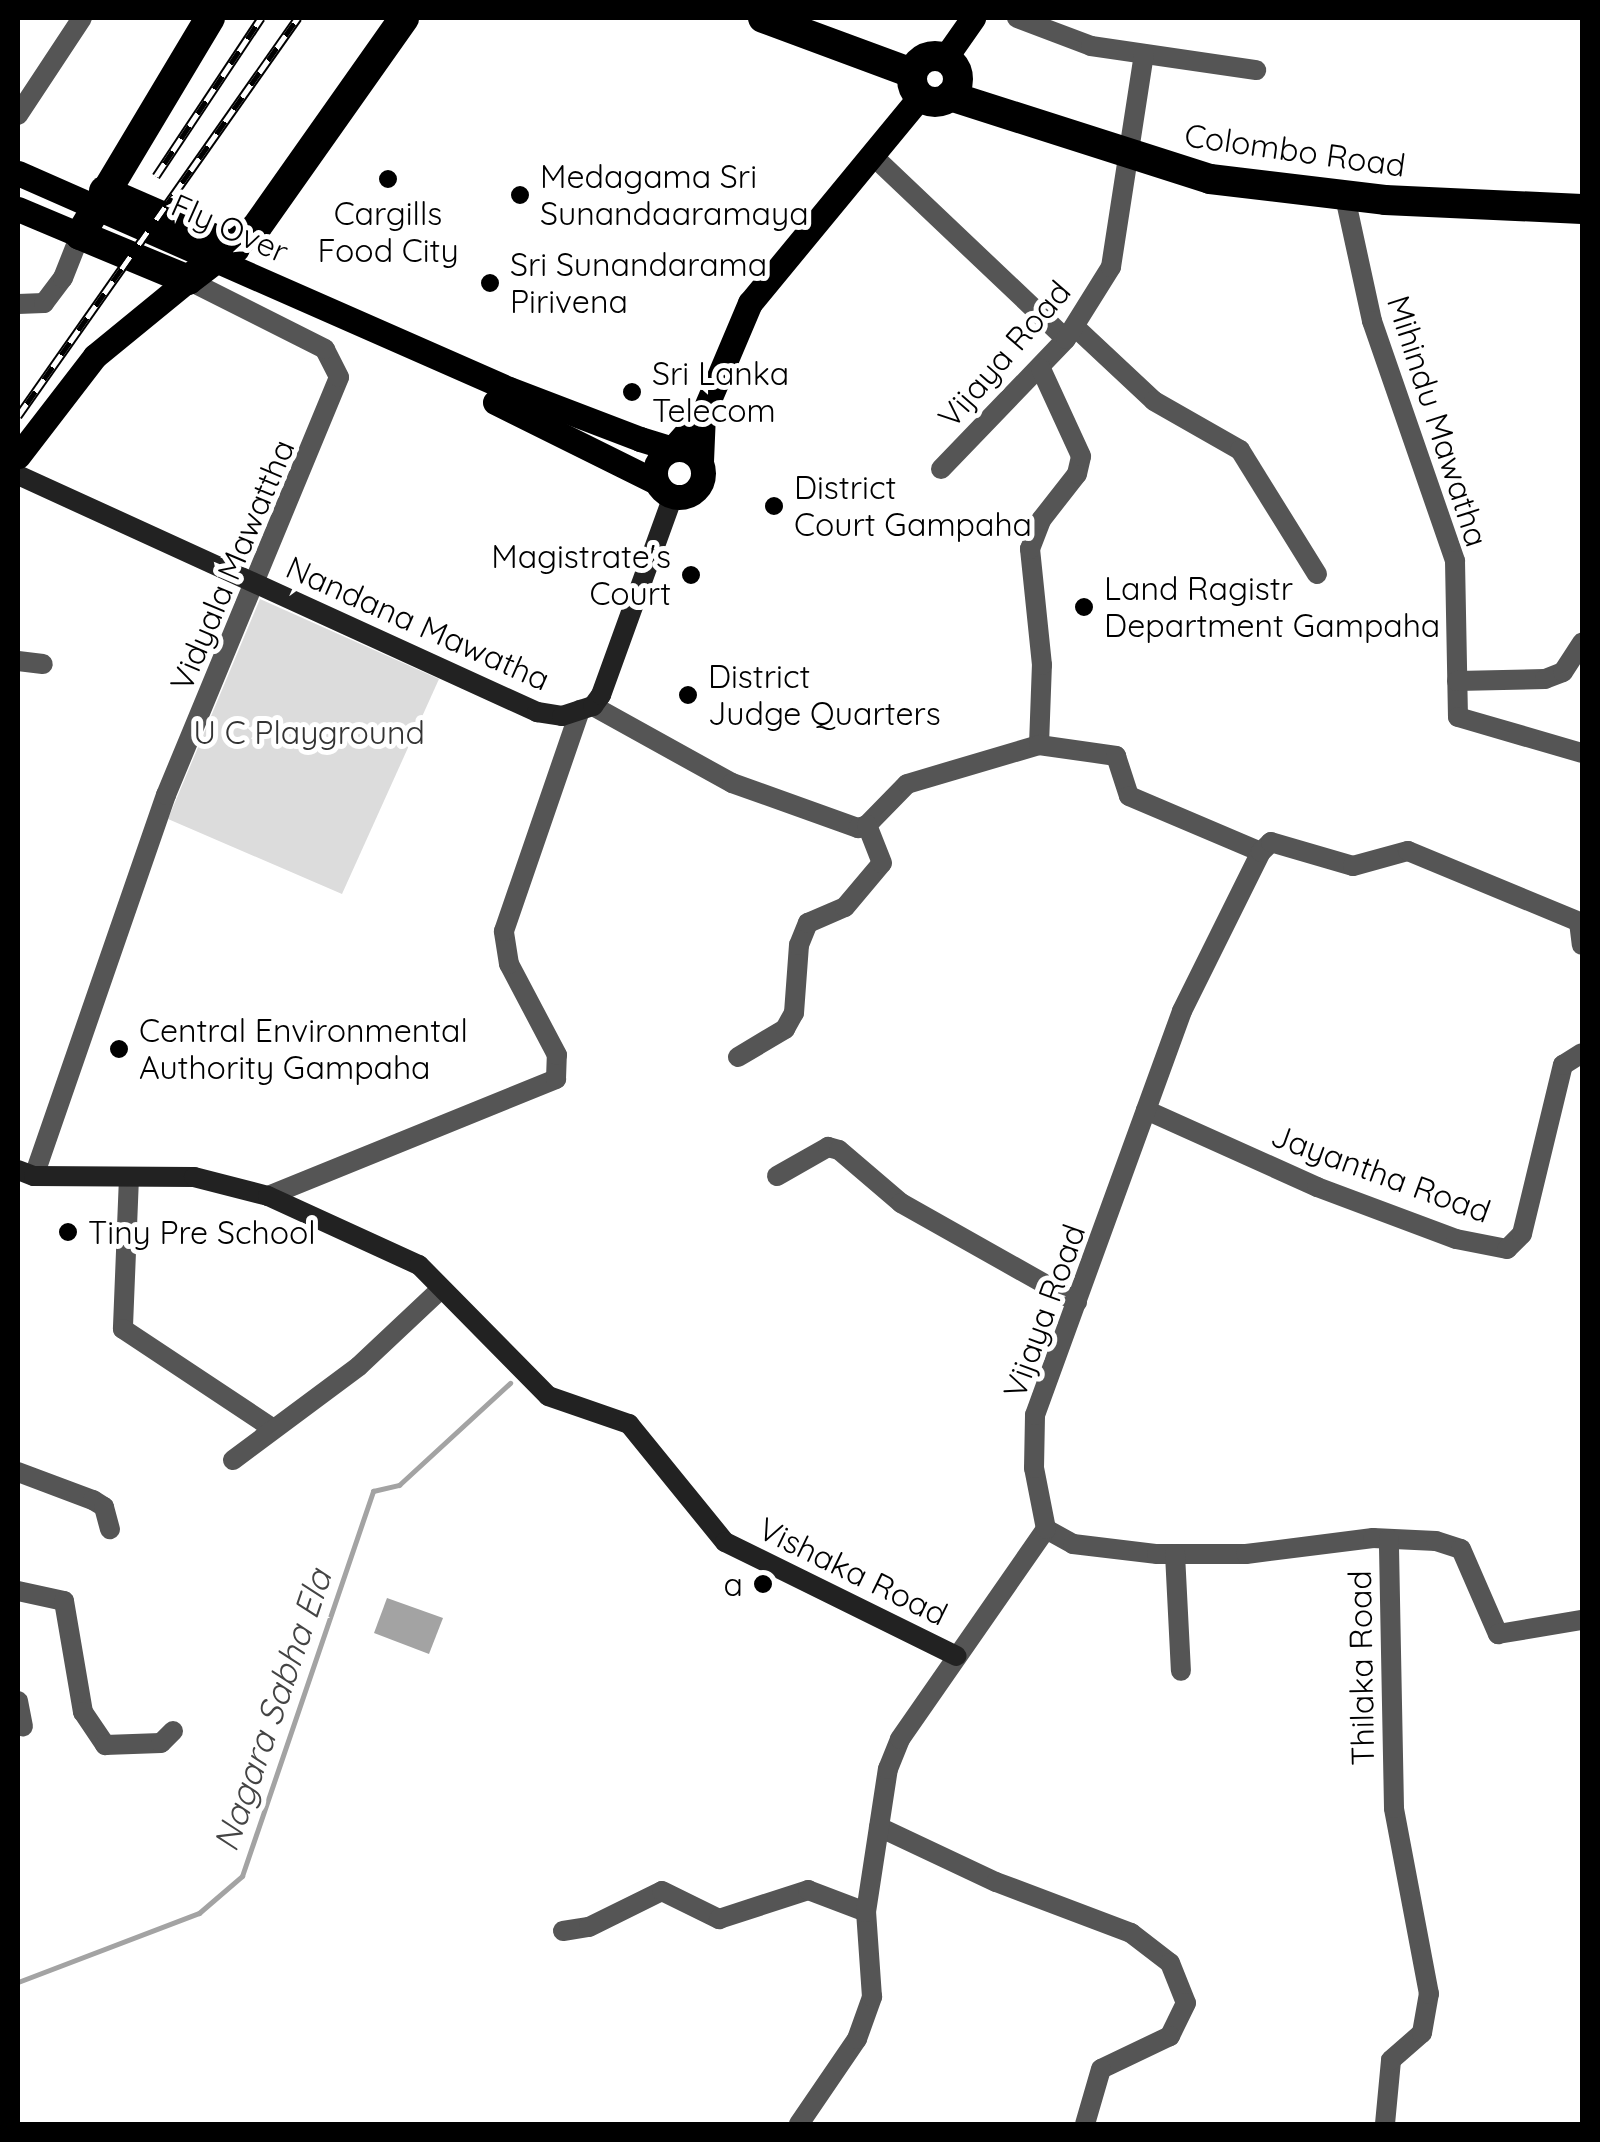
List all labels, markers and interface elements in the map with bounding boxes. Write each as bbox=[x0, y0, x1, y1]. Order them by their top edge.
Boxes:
street label: Colombo Road bbox=[1182, 115, 1408, 185]
place label: Medagama Sri Sunandaaramaya bbox=[540, 158, 809, 233]
marker: Cargills Food City bbox=[377, 168, 399, 190]
marker: Medagama Sri Sunandaaramaya bbox=[509, 184, 531, 206]
street label: Fly Over bbox=[166, 185, 294, 271]
place label: Cargills Food City bbox=[317, 195, 459, 270]
place label: Sri Sunandarama Pirivena bbox=[510, 246, 767, 321]
marker: Sri Sunandarama Pirivena bbox=[479, 272, 501, 294]
street label: Vijaya Road bbox=[930, 273, 1078, 435]
street label: Mihindu Mawatha bbox=[1379, 291, 1497, 551]
place label: Sri Lanka Telecom bbox=[652, 355, 789, 430]
marker: Sri Lanka Telecom bbox=[621, 381, 643, 403]
street label: Vidyala Mawattha bbox=[162, 434, 302, 696]
place label: District Court Gampaha bbox=[794, 469, 1032, 544]
marker: District Court Gampaha bbox=[763, 495, 785, 517]
place label: Magistrate's Court bbox=[491, 538, 671, 613]
street label: Nandana Mawatha bbox=[280, 548, 556, 698]
marker: Magistrate's Court bbox=[680, 564, 702, 586]
place label: Land Ragistr Department Gampaha bbox=[1104, 570, 1440, 645]
marker: Land Ragistr Department Gampaha bbox=[1073, 596, 1095, 618]
place label: District Judge Quarters bbox=[708, 658, 941, 733]
marker: District Judge Quarters bbox=[677, 684, 699, 706]
park label: U C Playground bbox=[193, 713, 425, 751]
place label: Central Environmental Authority Gampaha bbox=[139, 1012, 468, 1087]
marker: Central Environmental Authority Gampaha bbox=[108, 1038, 130, 1060]
street label: Jayantha Road bbox=[1266, 1116, 1496, 1230]
place label: Tiny Pre School bbox=[88, 1213, 316, 1251]
street label: Vijaya Road bbox=[995, 1219, 1093, 1403]
marker: Tiny Pre School bbox=[57, 1221, 79, 1243]
street label: Vishaka Road bbox=[752, 1509, 954, 1633]
water label: Nagara Sabha Ela bbox=[204, 1564, 340, 1856]
place label: a bbox=[724, 1565, 743, 1603]
street label: Thilaka Road bbox=[1340, 1570, 1382, 1766]
marker: a bbox=[752, 1573, 774, 1595]

